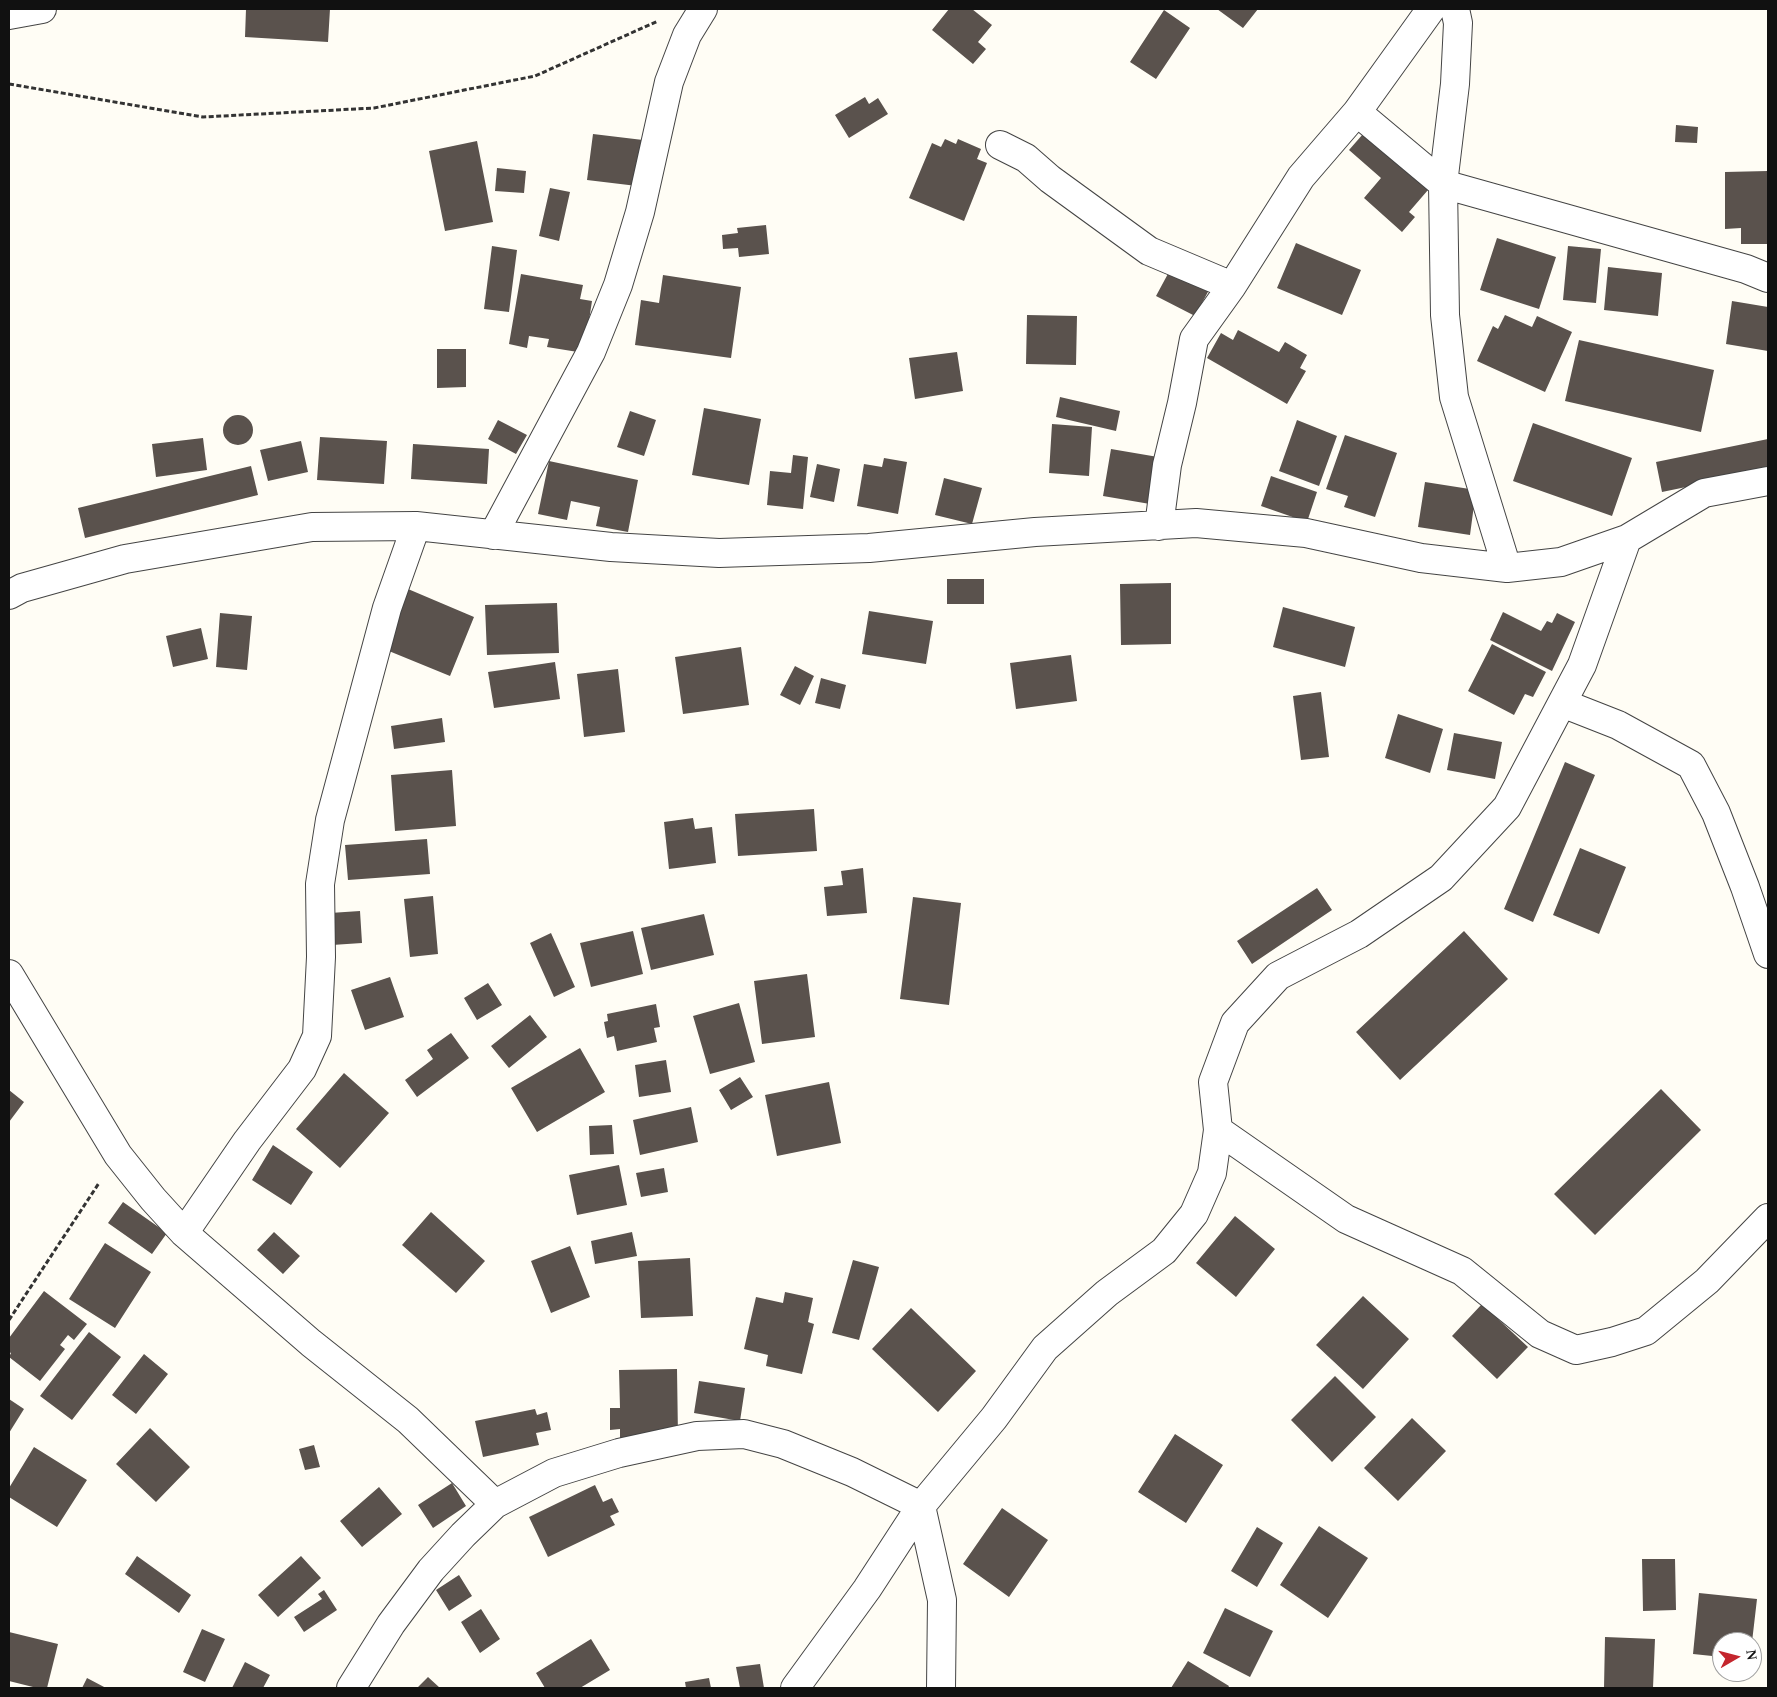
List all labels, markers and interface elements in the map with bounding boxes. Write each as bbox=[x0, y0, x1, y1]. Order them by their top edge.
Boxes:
north arrow bbox=[1712, 1632, 1762, 1682]
text: N bbox=[1743, 1649, 1759, 1661]

